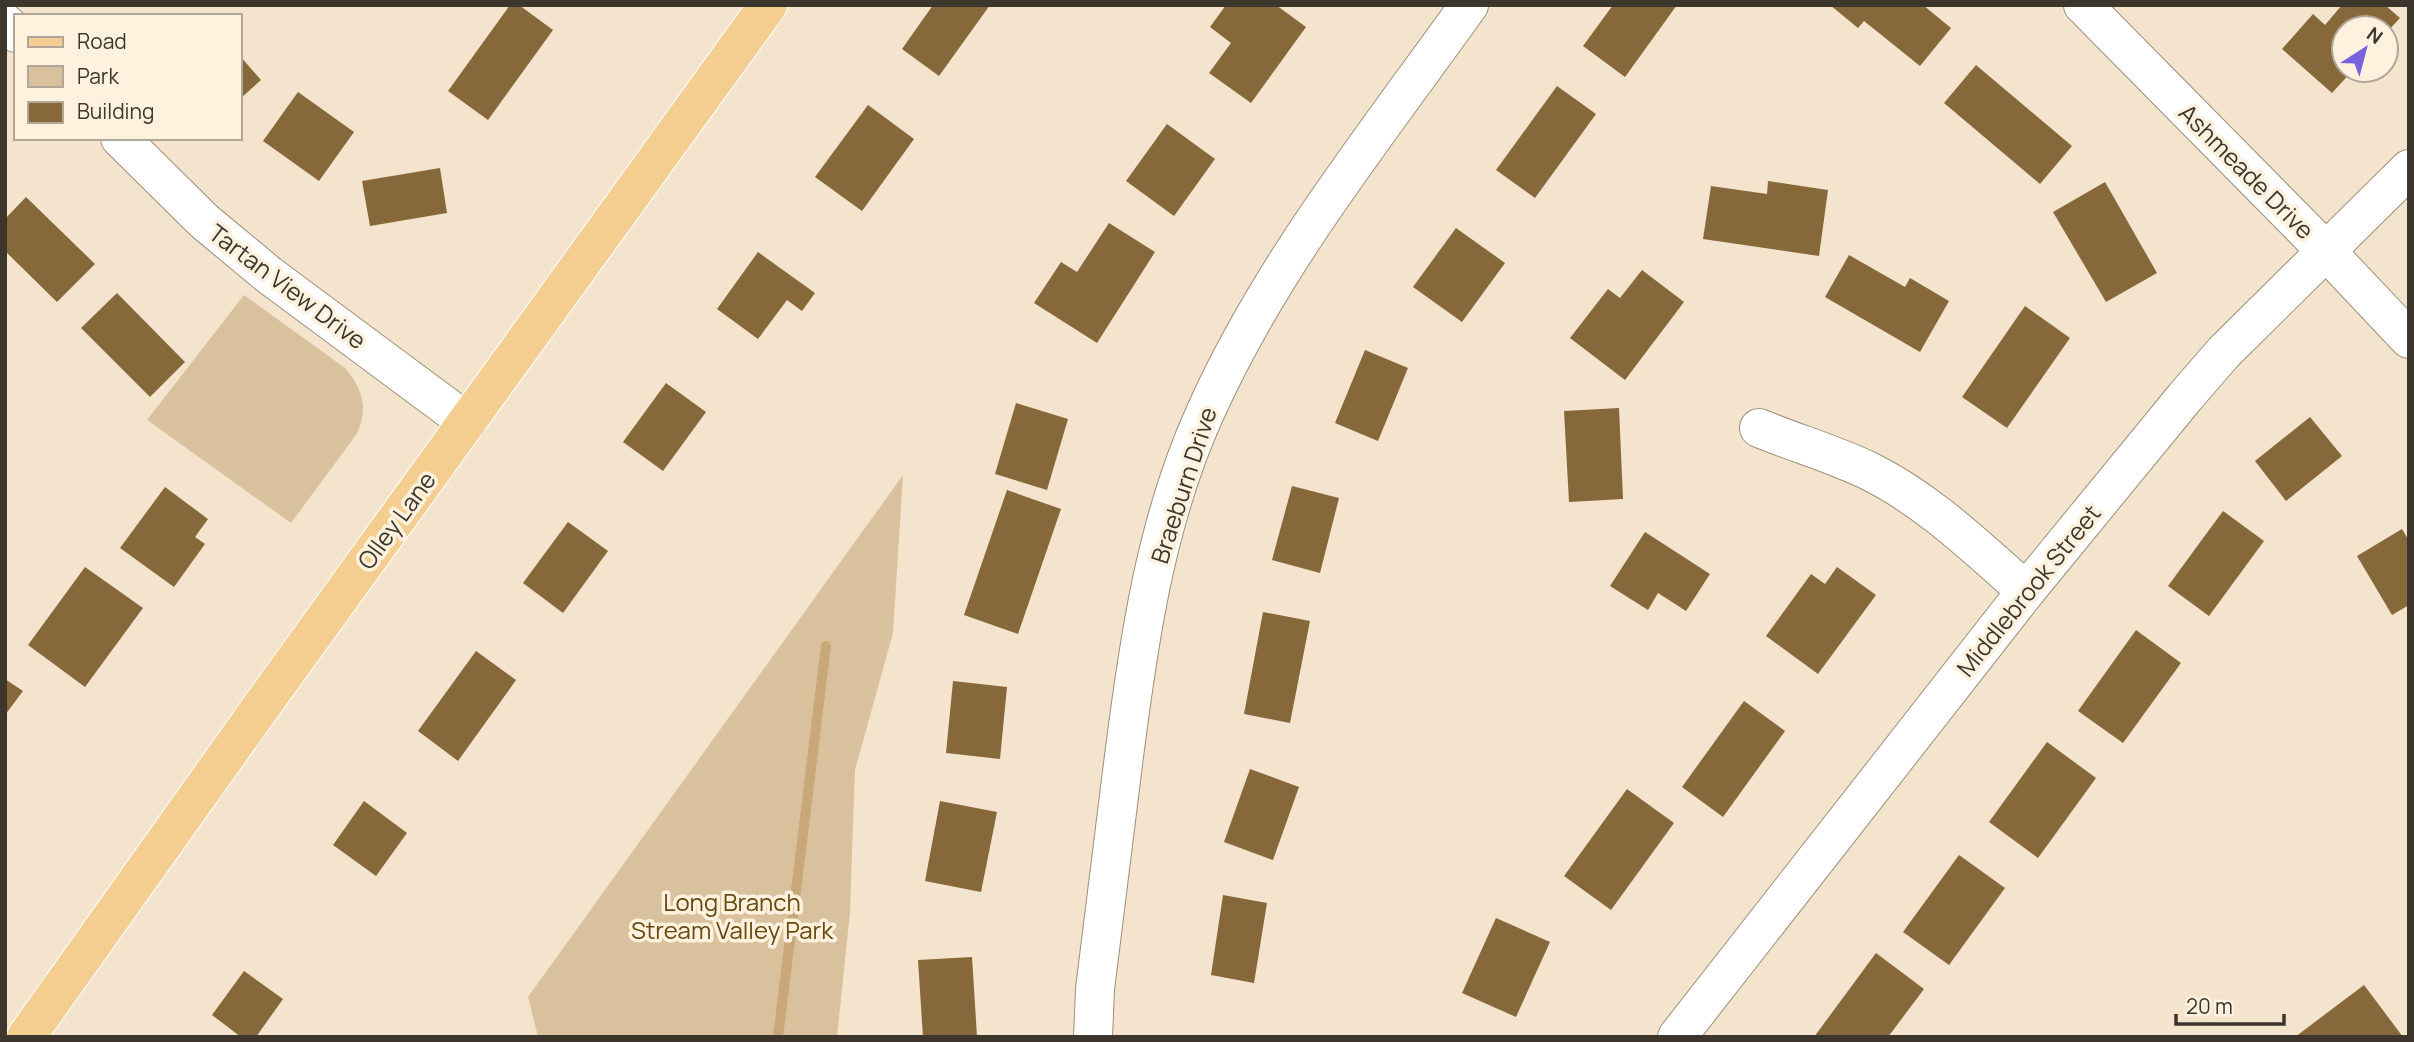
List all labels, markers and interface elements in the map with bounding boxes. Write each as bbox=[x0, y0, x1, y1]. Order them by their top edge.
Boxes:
legend bbox=[14, 14, 242, 140]
north arrow bbox=[2330, 14, 2400, 84]
text: N bbox=[2362, 21, 2388, 50]
text: Road bbox=[77, 27, 127, 55]
text: Park bbox=[77, 62, 119, 90]
street label: Ashmeade Drive bbox=[2172, 96, 2322, 246]
text: Building bbox=[77, 97, 154, 125]
street label: Tartan View Drive bbox=[203, 216, 373, 356]
street label: Braeburn Drive bbox=[1142, 403, 1224, 567]
street label: Olley Lane bbox=[349, 464, 443, 576]
street label: Middlebrook Street bbox=[1948, 497, 2108, 683]
park label: Long Branch Stream Valley Park bbox=[631, 885, 834, 946]
scale bar bbox=[2176, 982, 2284, 1026]
text: 20 m bbox=[2186, 992, 2233, 1020]

